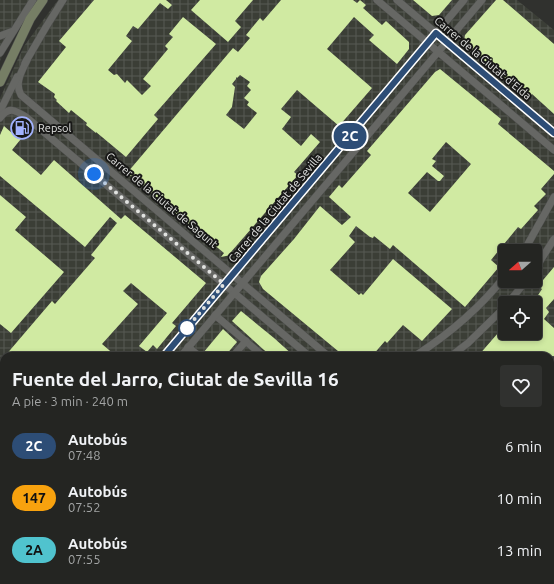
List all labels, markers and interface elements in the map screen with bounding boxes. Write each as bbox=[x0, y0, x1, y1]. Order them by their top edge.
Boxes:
street label: Carrer de la Ciutat d'Elda bbox=[432, 14, 534, 102]
fuel station icon: Repsol bbox=[9, 115, 35, 141]
place label: Repsol bbox=[38, 122, 72, 134]
line badge: 2C bbox=[332, 123, 368, 149]
text: 2C bbox=[342, 128, 358, 144]
street label: Carrer de la Ciutat de Sagunt bbox=[104, 150, 221, 251]
street label: Carrer de la Ciutat de Sevilla bbox=[226, 151, 324, 265]
your location bbox=[84, 164, 104, 184]
north arrow bbox=[498, 244, 542, 288]
map controls bbox=[498, 244, 542, 340]
button: locate bbox=[498, 296, 542, 340]
unlabelled marker bbox=[178, 319, 196, 337]
button: heart bbox=[500, 365, 542, 407]
text: Fuente del Jarro, Ciutat de Sevilla 16 bbox=[12, 368, 339, 390]
text: A pie · 3 min · 240 m bbox=[12, 394, 128, 408]
text: Autobús bbox=[68, 431, 127, 448]
text: 2C bbox=[26, 438, 42, 454]
text: 6 min bbox=[505, 438, 542, 455]
text: 07:48 bbox=[68, 448, 101, 462]
text: Autobús bbox=[68, 483, 127, 500]
text: 147 bbox=[22, 490, 46, 506]
text: 10 min bbox=[496, 490, 542, 507]
text: 07:52 bbox=[68, 500, 101, 514]
text: Autobús bbox=[68, 535, 127, 552]
text: 2A bbox=[25, 542, 43, 558]
text: 13 min bbox=[496, 542, 542, 559]
text: 07:55 bbox=[68, 552, 101, 566]

